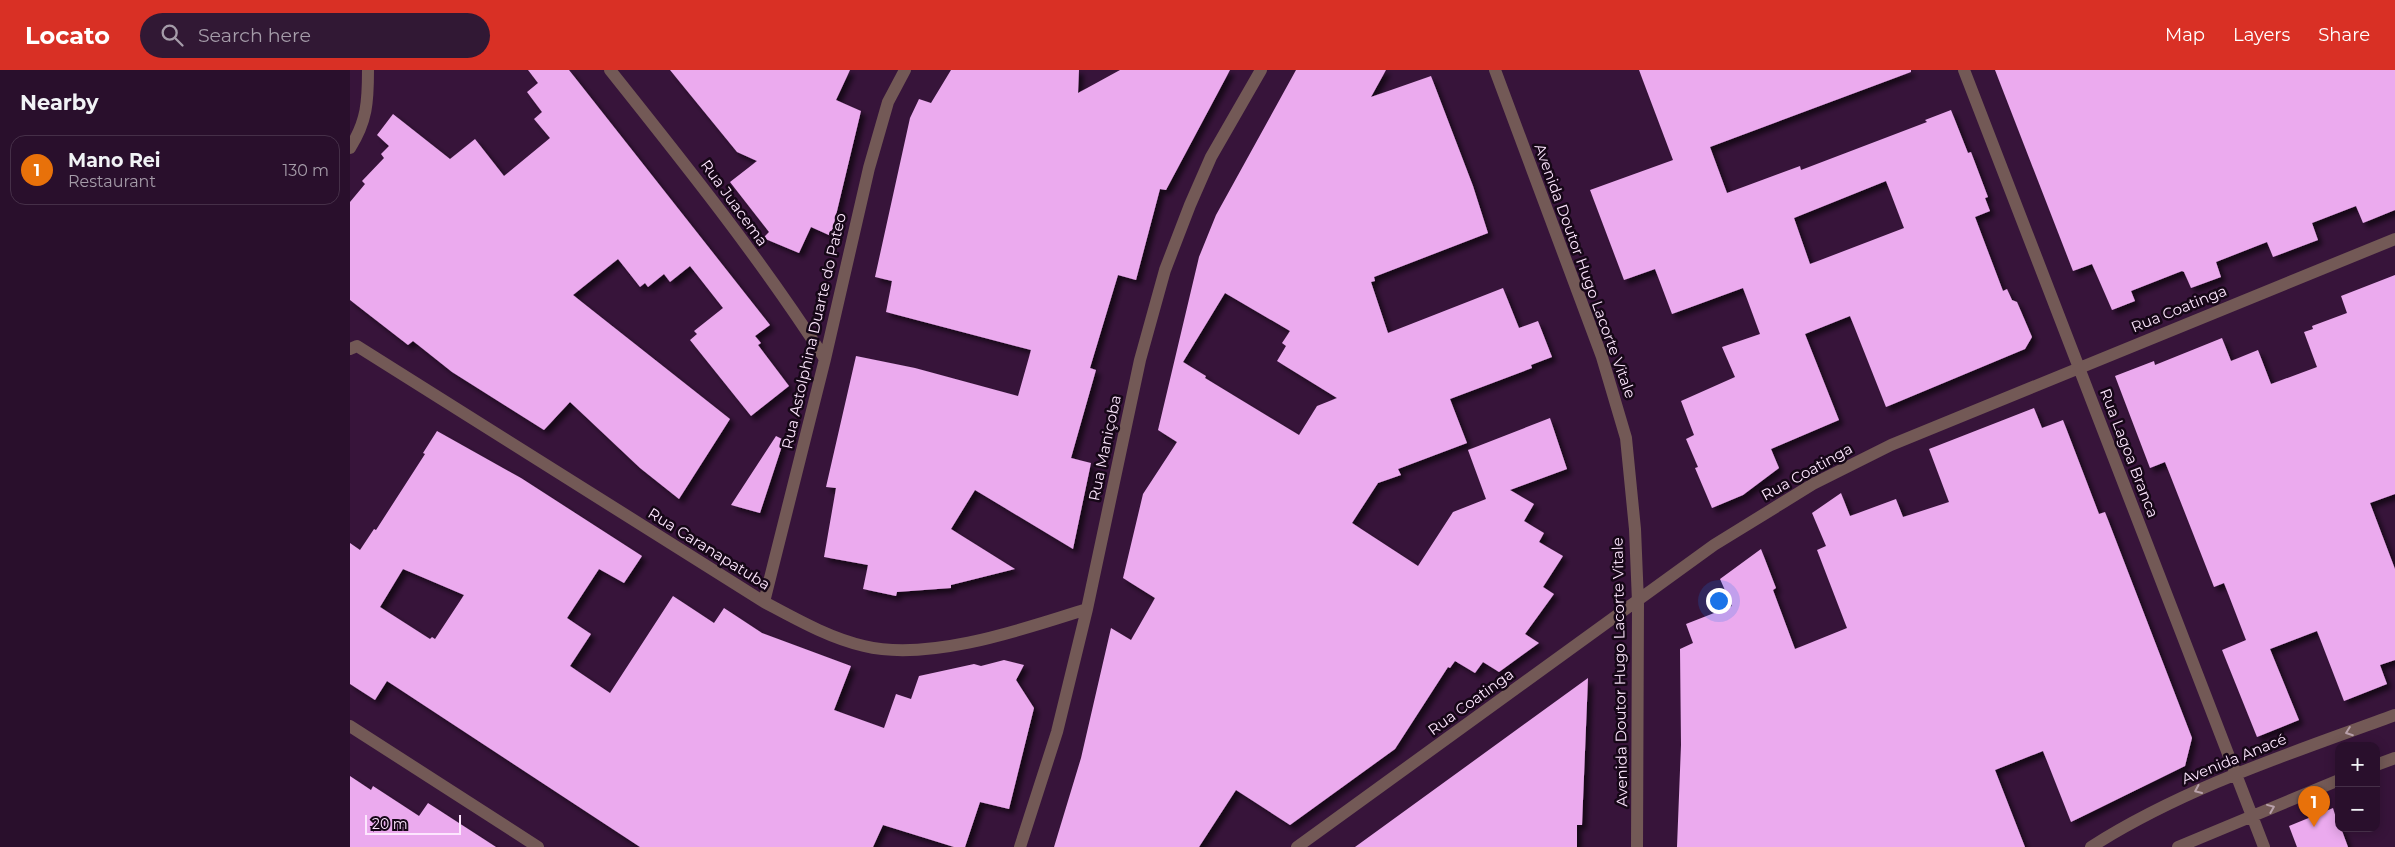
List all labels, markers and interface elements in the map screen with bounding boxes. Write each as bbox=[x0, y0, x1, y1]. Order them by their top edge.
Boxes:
search box bbox=[140, 13, 490, 58]
text: Locato bbox=[25, 21, 110, 50]
icon: search bbox=[158, 21, 186, 49]
text: Search here bbox=[198, 24, 311, 47]
text: Map bbox=[2165, 24, 2205, 46]
text: Layers bbox=[2233, 24, 2290, 46]
text: Share bbox=[2318, 24, 2370, 46]
text: Nearby bbox=[20, 90, 99, 115]
street label: Avenida Doutor Hugo Lacorte Vitale bbox=[1530, 141, 1641, 401]
text: Mano Rei bbox=[68, 149, 161, 172]
street label: Rua Juacema bbox=[697, 156, 772, 250]
text: 1 bbox=[34, 161, 40, 180]
text: 130 m bbox=[282, 161, 329, 180]
text: Restaurant bbox=[68, 172, 156, 191]
street label: Rua Astolphina Duarte do Pateo bbox=[777, 211, 850, 451]
street label: Rua Coatinga bbox=[2128, 281, 2229, 336]
street label: Rua Lagoa Branca bbox=[2096, 386, 2163, 520]
street label: Rua Maniçoba bbox=[1084, 393, 1125, 503]
street label: Rua Coatinga bbox=[1758, 439, 1856, 504]
street label: Rua Caranapatuba bbox=[645, 503, 774, 594]
street label: Avenida Doutor Hugo Lacorte Vitale bbox=[1608, 537, 1631, 807]
your location bbox=[1706, 588, 1732, 614]
street label: Rua Coatinga bbox=[1424, 664, 1517, 739]
one-way arrow bbox=[2345, 726, 2354, 736]
street label: Avenida Anacé bbox=[2179, 729, 2289, 788]
map controls bbox=[2335, 742, 2380, 832]
button: + bbox=[2335, 742, 2380, 787]
one-way arrow bbox=[2194, 784, 2203, 795]
pin: 1 bbox=[2298, 786, 2330, 827]
button: − bbox=[2335, 787, 2380, 832]
one-way arrow bbox=[2266, 803, 2275, 814]
scale bar bbox=[365, 812, 461, 835]
text: 20 m bbox=[372, 815, 408, 833]

